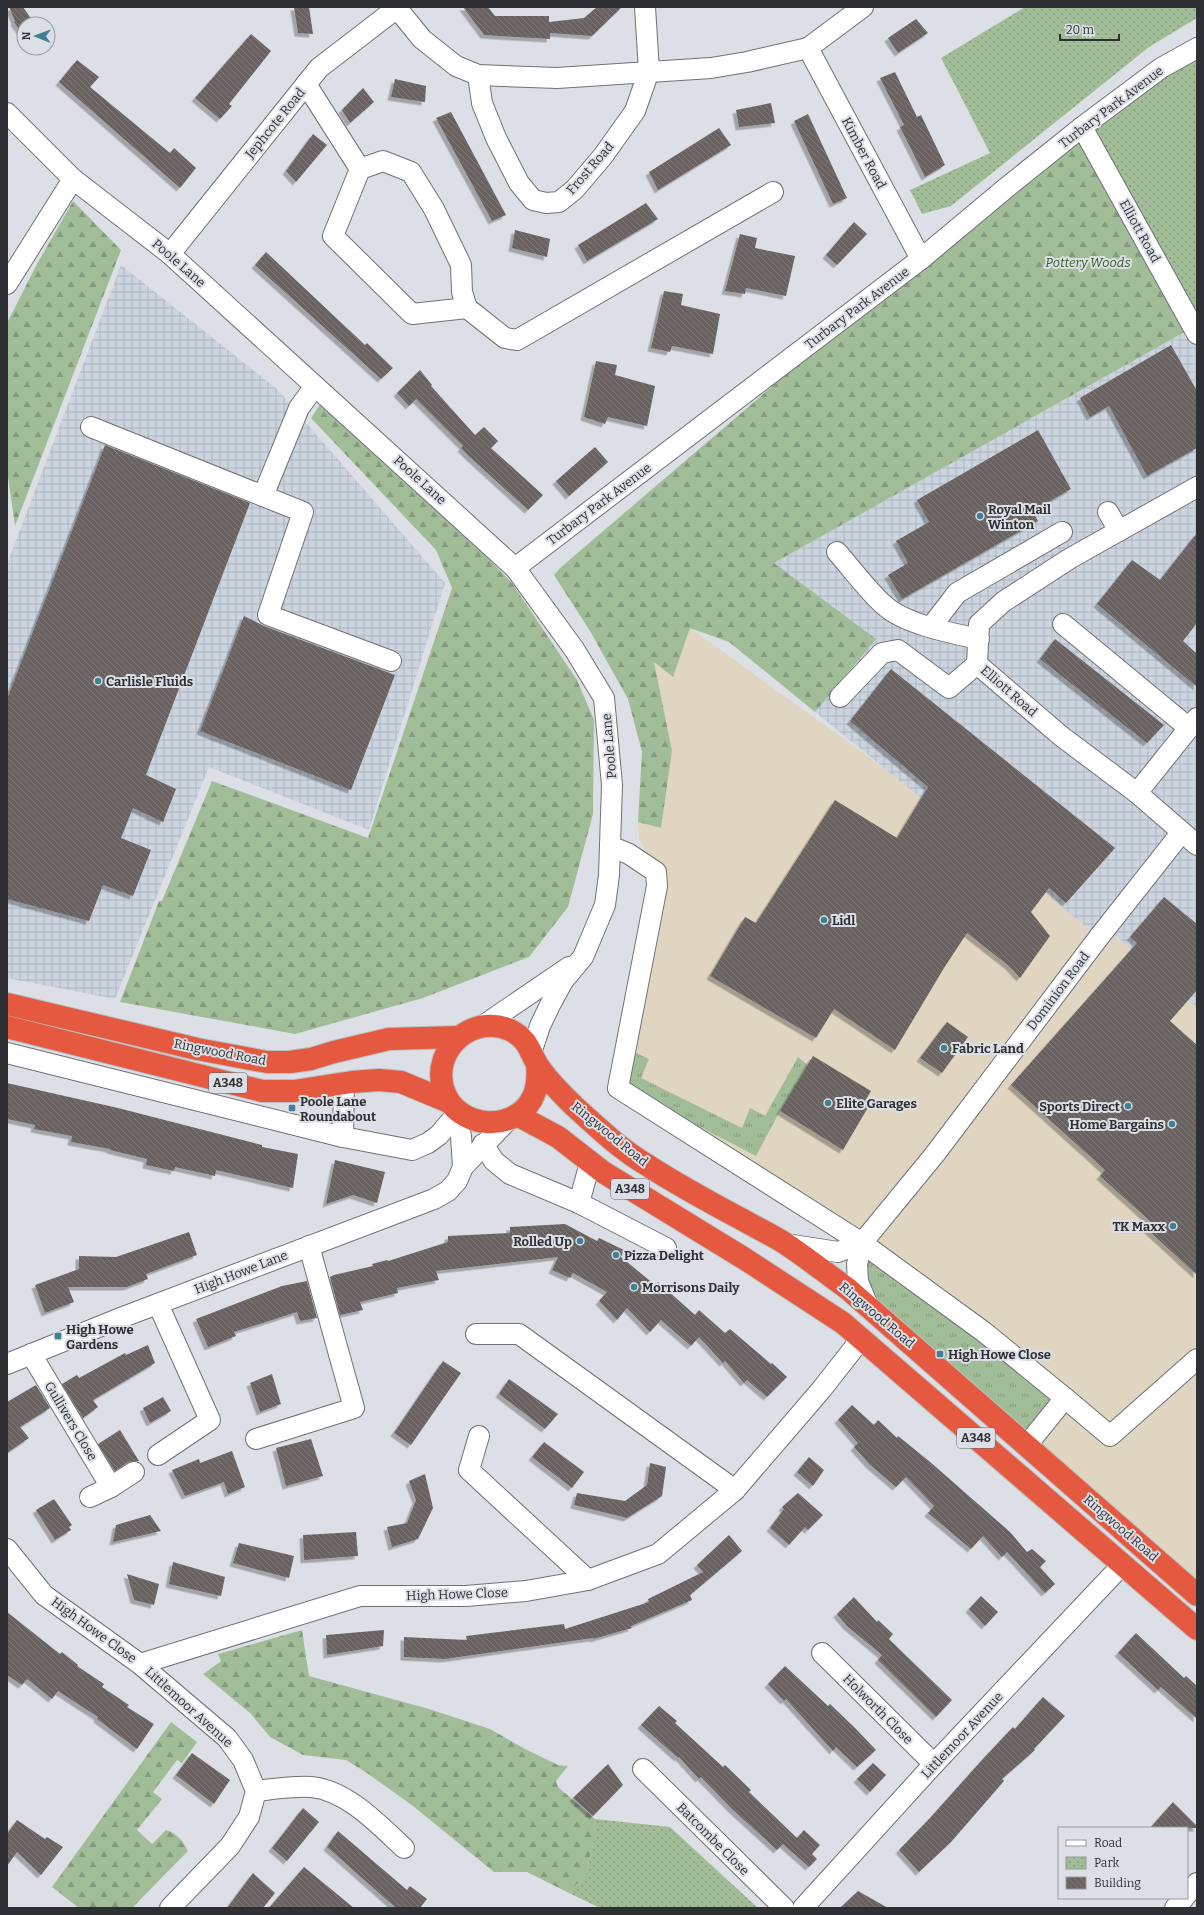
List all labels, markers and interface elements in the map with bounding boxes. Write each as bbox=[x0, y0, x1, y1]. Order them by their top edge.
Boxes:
north arrow bbox=[16, 16, 56, 56]
scale bar bbox=[1060, 16, 1119, 42]
text: 20 m bbox=[1066, 23, 1095, 37]
text: N bbox=[20, 31, 33, 40]
street label: Turbary Park Avenue bbox=[1056, 63, 1166, 151]
street label: Jephcote Road bbox=[242, 85, 308, 162]
street label: Kimber Road bbox=[839, 115, 889, 192]
street label: Frost Road bbox=[563, 139, 617, 197]
street label: Elliott Road bbox=[1117, 197, 1164, 265]
street label: Poole Lane bbox=[149, 236, 209, 290]
park label: Pottery Woods bbox=[1045, 255, 1131, 270]
street label: Turbary Park Avenue bbox=[802, 264, 912, 352]
street label: Poole Lane bbox=[391, 453, 449, 507]
street label: Turbary Park Avenue bbox=[544, 460, 654, 548]
place label: Royal Mail Winton bbox=[988, 502, 1051, 532]
marker: Royal Mail Winton bbox=[975, 511, 985, 521]
street label: Elliott Road bbox=[978, 663, 1040, 720]
place label: Carlisle Fluids bbox=[106, 674, 193, 689]
marker: Carlisle Fluids bbox=[93, 676, 103, 686]
street label: Poole Lane bbox=[599, 713, 619, 779]
place label: Lidl bbox=[832, 913, 855, 928]
marker: Lidl bbox=[819, 915, 829, 925]
street label: Dominion Road bbox=[1024, 949, 1092, 1033]
street label: Ringwood Road bbox=[173, 1036, 268, 1068]
place label: Fabric Land bbox=[952, 1041, 1024, 1056]
marker: Fabric Land bbox=[939, 1043, 949, 1053]
road number: A348 bbox=[209, 1073, 247, 1093]
place label: Poole Lane Roundabout bbox=[300, 1094, 376, 1124]
place label: Elite Garages bbox=[836, 1096, 917, 1111]
marker: Elite Garages bbox=[823, 1098, 833, 1108]
street label: Ringwood Road bbox=[569, 1099, 651, 1169]
place label: Sports Direct bbox=[1039, 1099, 1120, 1114]
marker: Sports Direct bbox=[1123, 1101, 1133, 1111]
marker: Poole Lane Roundabout bbox=[287, 1103, 297, 1113]
place label: Home Bargains bbox=[1070, 1117, 1164, 1132]
marker: Home Bargains bbox=[1167, 1119, 1177, 1129]
road number: A348 bbox=[611, 1179, 649, 1199]
place label: TK Maxx bbox=[1112, 1219, 1166, 1234]
marker: TK Maxx bbox=[1168, 1221, 1178, 1231]
place label: Rolled Up bbox=[513, 1234, 572, 1249]
marker: Rolled Up bbox=[575, 1236, 585, 1246]
street label: High Howe Lane bbox=[192, 1247, 290, 1297]
place label: Pizza Delight bbox=[624, 1248, 704, 1263]
marker: Pizza Delight bbox=[611, 1250, 621, 1260]
street label: Ringwood Road bbox=[836, 1279, 918, 1351]
place label: Morrisons Daily bbox=[642, 1280, 740, 1295]
marker: Morrisons Daily bbox=[629, 1282, 639, 1292]
place label: High Howe Gardens bbox=[66, 1322, 134, 1352]
marker: High Howe Gardens bbox=[53, 1331, 63, 1341]
place label: High Howe Close bbox=[948, 1347, 1051, 1362]
marker: High Howe Close bbox=[935, 1349, 945, 1359]
street label: Gullivers Close bbox=[42, 1379, 100, 1463]
road number: A348 bbox=[957, 1428, 995, 1448]
street label: Ringwood Road bbox=[1081, 1492, 1161, 1565]
street label: High Howe Close bbox=[406, 1585, 508, 1603]
street label: High Howe Close bbox=[48, 1594, 140, 1666]
street label: Littlemoor Avenue bbox=[142, 1664, 236, 1750]
street label: Holworth Close bbox=[840, 1671, 916, 1747]
street label: Littlemoor Avenue bbox=[918, 1689, 1006, 1781]
street label: Batcombe Close bbox=[674, 1800, 752, 1878]
legend bbox=[1058, 1827, 1188, 1899]
text: Road bbox=[1094, 1836, 1122, 1850]
text: Park bbox=[1094, 1856, 1120, 1870]
text: Building bbox=[1094, 1876, 1141, 1890]

